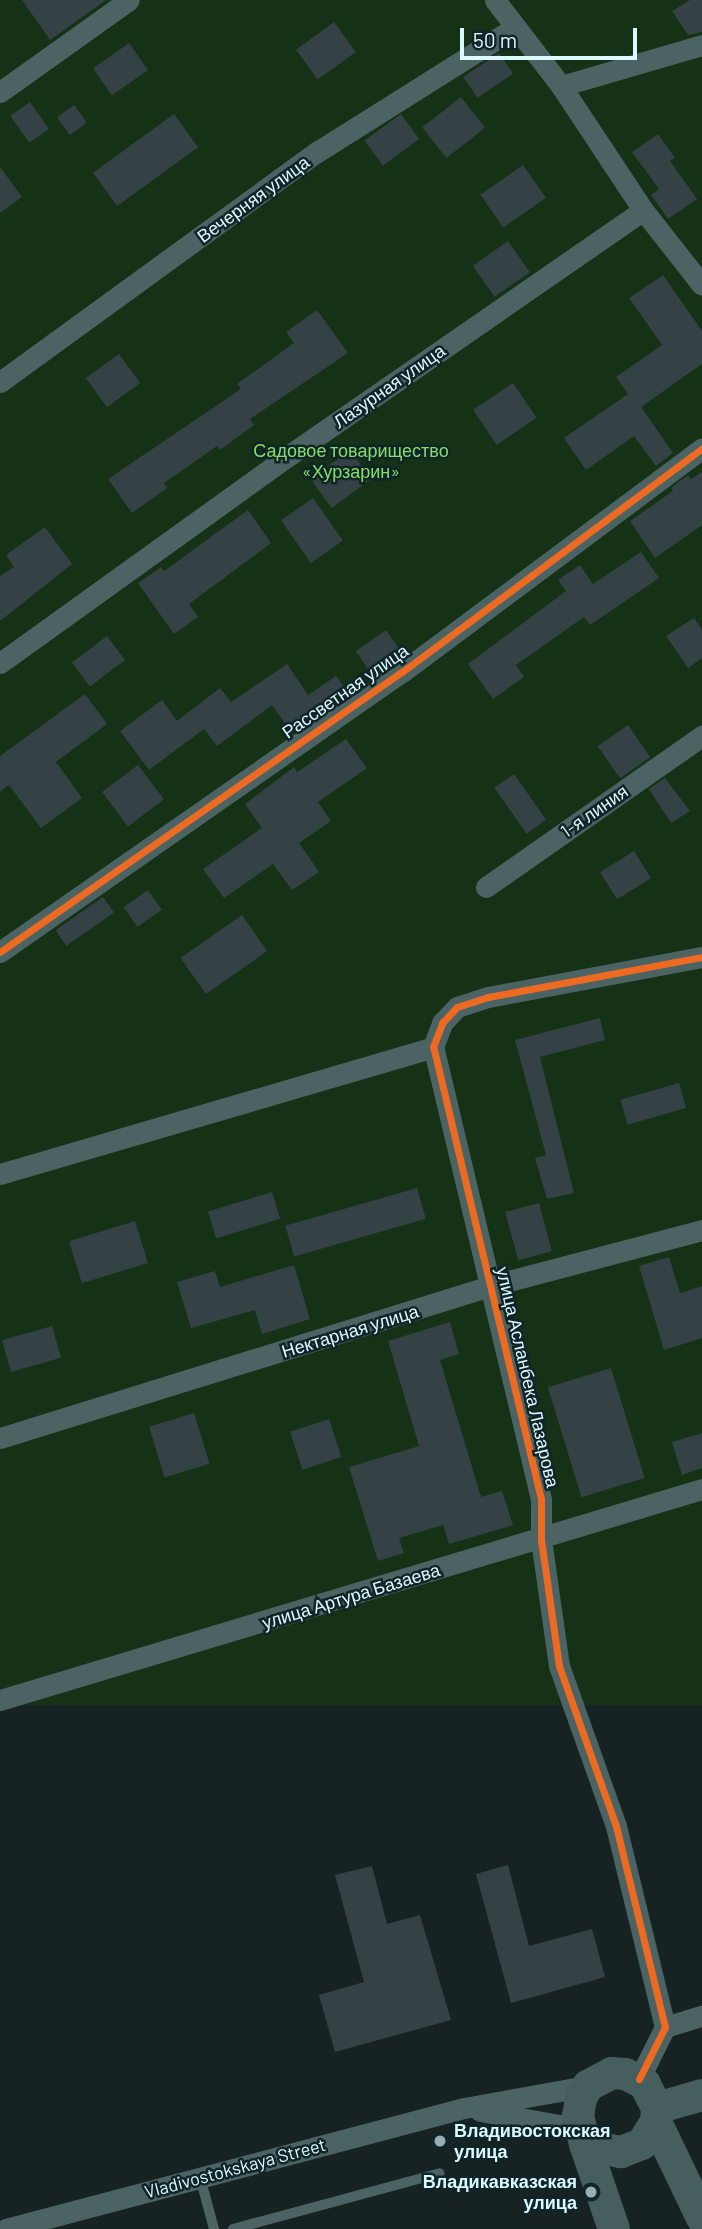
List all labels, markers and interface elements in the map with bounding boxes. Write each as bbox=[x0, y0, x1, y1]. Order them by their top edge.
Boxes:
scale bar bbox=[464, 14, 641, 58]
text: 50 m bbox=[473, 27, 517, 52]
street label: Вечерняя улица bbox=[193, 151, 313, 247]
street label: Лазурная улица bbox=[329, 340, 449, 432]
park label: Садовое товарищество «Хурзарин» bbox=[253, 440, 449, 482]
street label: Рассветная улица bbox=[278, 639, 412, 743]
street label: 1-я линия bbox=[556, 780, 632, 842]
street label: улица Асланбека Лазарова bbox=[492, 1265, 564, 1489]
street label: Нектарная улица bbox=[279, 1300, 421, 1362]
street label: улица Артура Базаева bbox=[259, 1559, 443, 1633]
place label: Владивостокская улица bbox=[454, 2120, 610, 2162]
street label: Vladivostokskaya Street bbox=[142, 2133, 328, 2203]
marker: Владивостокская улица bbox=[432, 2133, 448, 2149]
place label: Владикавказская улица bbox=[423, 2171, 577, 2214]
marker: Владикавказская улица bbox=[583, 2184, 599, 2200]

